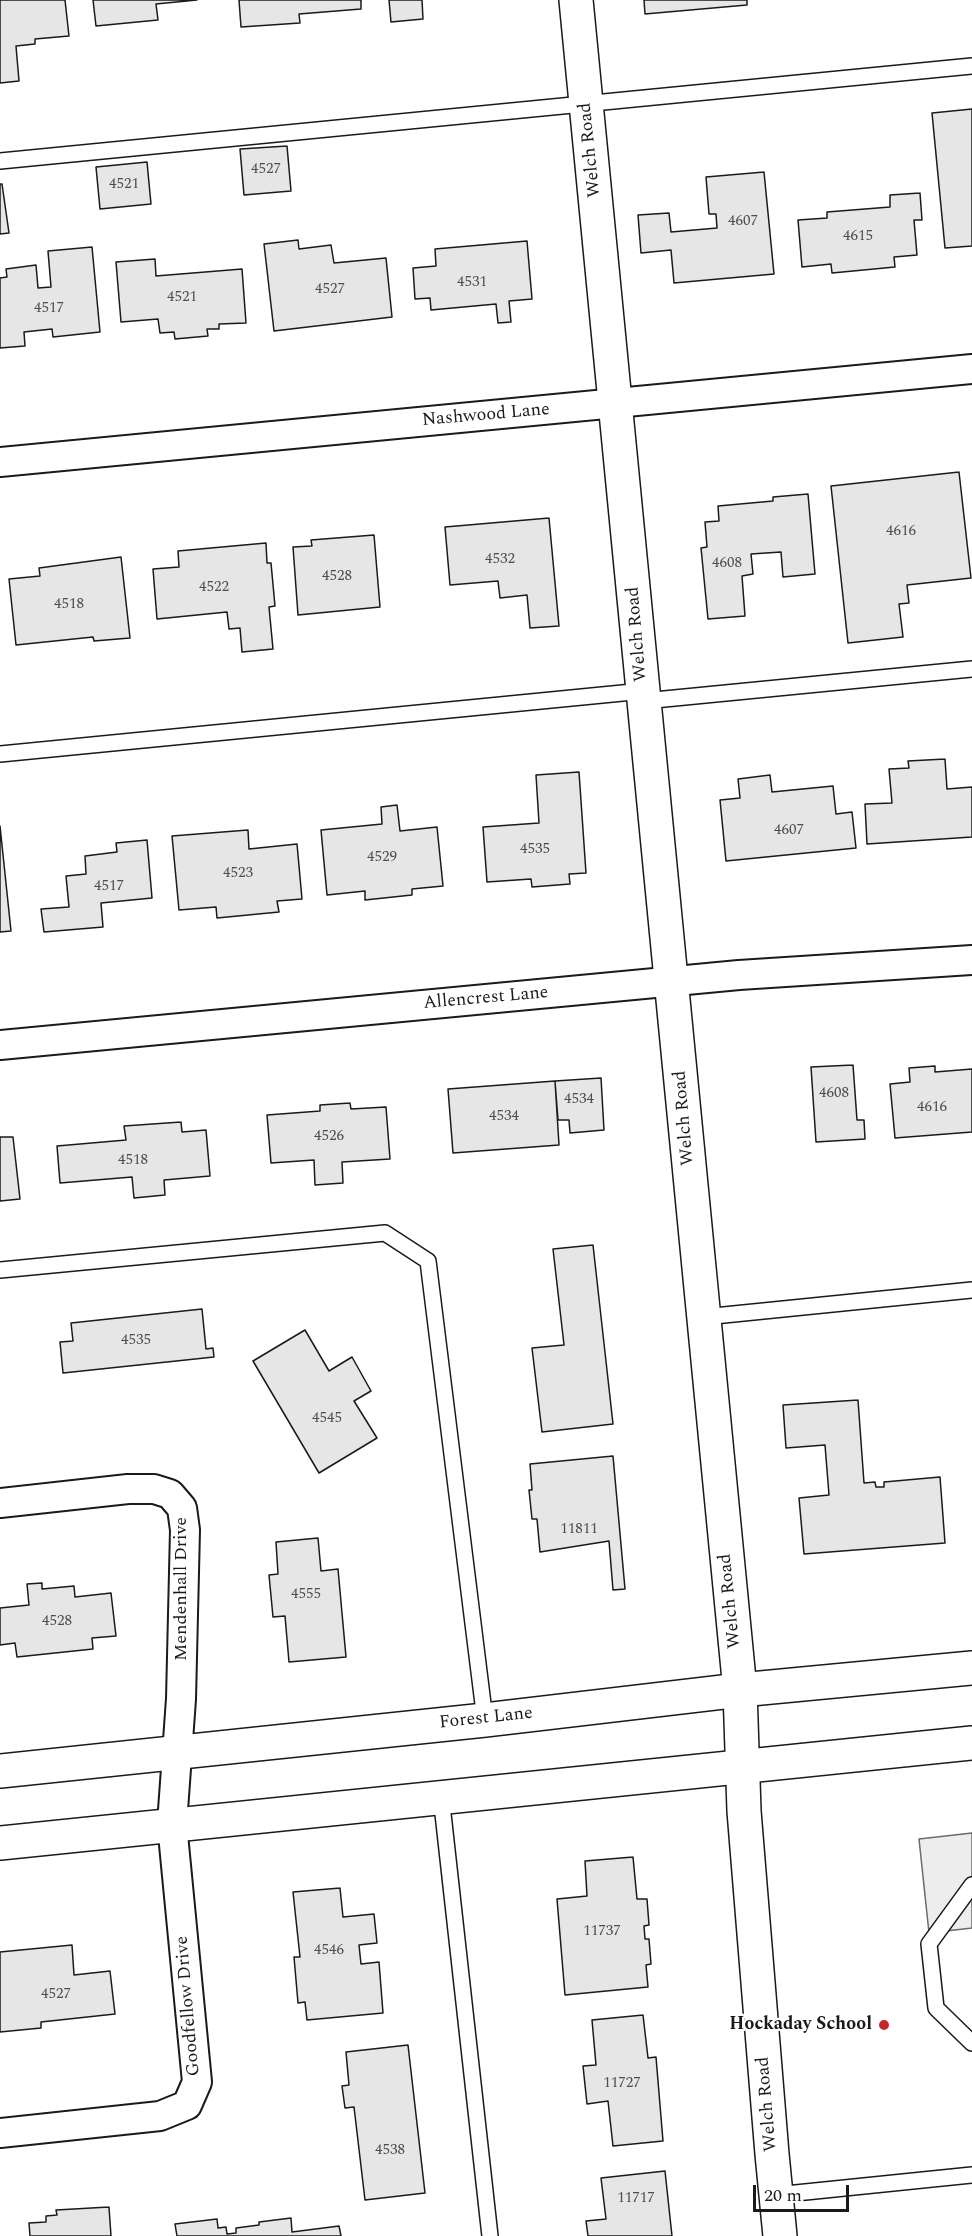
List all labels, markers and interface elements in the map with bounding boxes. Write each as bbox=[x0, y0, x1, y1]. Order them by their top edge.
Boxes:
street label: Welch Road bbox=[575, 101, 607, 199]
house number: 4527 bbox=[251, 161, 281, 179]
house number: 4521 bbox=[109, 176, 139, 194]
house number: 4607 bbox=[728, 213, 758, 231]
house number: 4615 bbox=[843, 228, 873, 246]
house number: 4531 bbox=[457, 274, 487, 292]
house number: 4527 bbox=[315, 281, 345, 299]
house number: 4521 bbox=[167, 289, 197, 307]
house number: 4517 bbox=[34, 300, 64, 318]
street label: Nashwood Lane bbox=[421, 400, 551, 432]
house number: 4616 bbox=[886, 523, 916, 541]
house number: 4532 bbox=[485, 551, 515, 569]
house number: 4608 bbox=[712, 555, 742, 573]
house number: 4528 bbox=[322, 568, 352, 586]
house number: 4522 bbox=[199, 579, 229, 597]
street label: Welch Road bbox=[623, 586, 653, 682]
house number: 4518 bbox=[54, 596, 84, 614]
house number: 4607 bbox=[774, 822, 804, 840]
house number: 4535 bbox=[520, 841, 550, 859]
house number: 4529 bbox=[367, 849, 397, 867]
house number: 4523 bbox=[223, 865, 253, 883]
house number: 4517 bbox=[94, 878, 124, 896]
street label: Allencrest Lane bbox=[423, 983, 549, 1015]
street label: Welch Road bbox=[670, 1070, 700, 1166]
house number: 4608 bbox=[819, 1085, 849, 1103]
house number: 4534 bbox=[564, 1091, 594, 1109]
house number: 4616 bbox=[917, 1099, 947, 1117]
house number: 4534 bbox=[489, 1108, 519, 1126]
house number: 4526 bbox=[314, 1128, 344, 1146]
house number: 4518 bbox=[118, 1152, 148, 1170]
house number: 4535 bbox=[121, 1332, 151, 1350]
house number: 4545 bbox=[312, 1410, 342, 1428]
street label: Mendenhall Drive bbox=[171, 1517, 193, 1661]
house number: 11811 bbox=[560, 1521, 598, 1539]
street label: Welch Road bbox=[715, 1552, 747, 1650]
house number: 4555 bbox=[291, 1586, 321, 1604]
house number: 4528 bbox=[42, 1613, 72, 1631]
street label: Forest Lane bbox=[438, 1703, 534, 1735]
house number: 11737 bbox=[583, 1923, 621, 1941]
street label: Goodfellow Drive bbox=[172, 1935, 206, 2077]
house number: 4546 bbox=[314, 1942, 344, 1960]
house number: 4527 bbox=[41, 1986, 71, 2004]
place label: Hockaday School bbox=[729, 2014, 872, 2036]
marker: Hockaday School bbox=[877, 2018, 891, 2032]
street label: Welch Road bbox=[753, 2056, 783, 2152]
house number: 11727 bbox=[603, 2075, 641, 2093]
house number: 4538 bbox=[375, 2142, 405, 2160]
scale bar bbox=[756, 2173, 852, 2211]
text: 20 m bbox=[764, 2182, 802, 2209]
house number: 11717 bbox=[617, 2190, 655, 2208]

